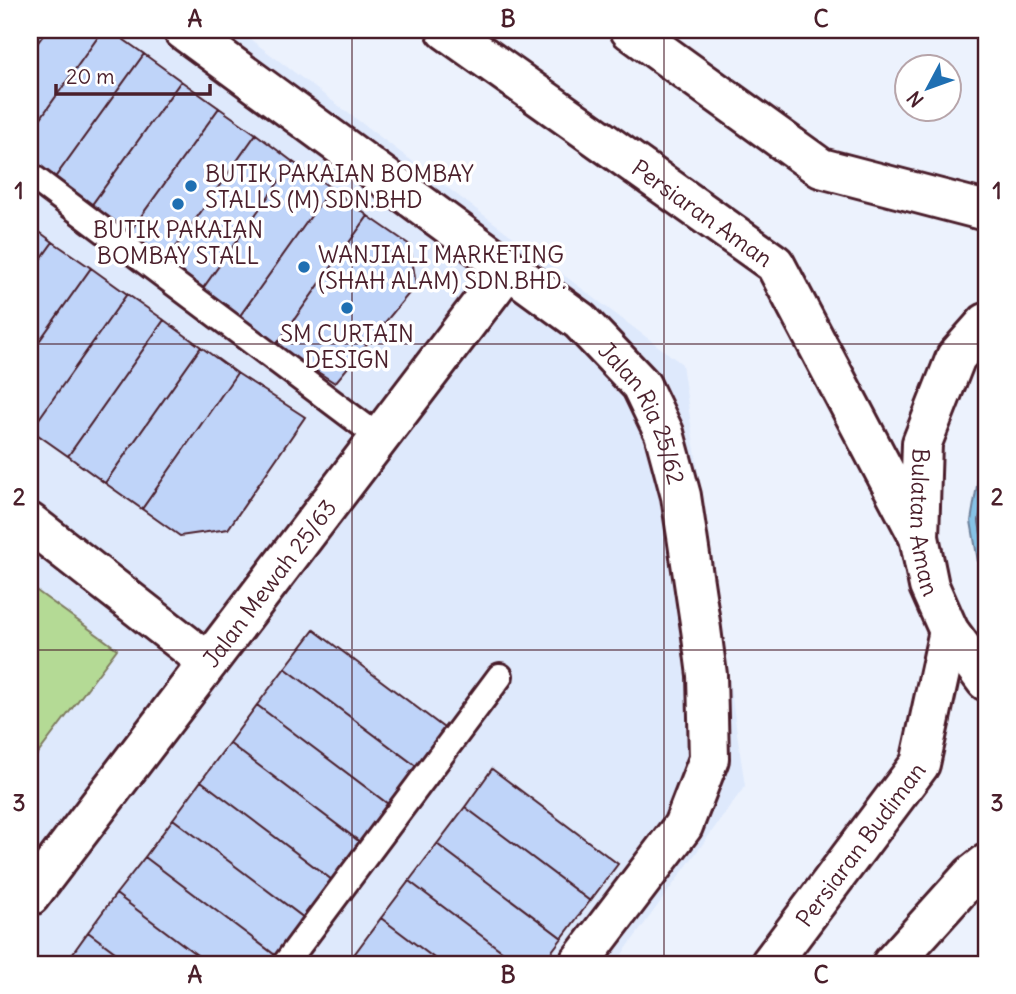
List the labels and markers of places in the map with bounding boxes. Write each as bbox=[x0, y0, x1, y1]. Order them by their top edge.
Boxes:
place label: BUTIK PAKAIAN BOMBAY STALLS (M) SDN.BHD bbox=[205, 159, 474, 214]
marker: BUTIK PAKAIAN BOMBAY STALLS (M) SDN.BHD bbox=[183, 178, 199, 194]
marker: BUTIK PAKAIAN BOMBAY STALL bbox=[170, 196, 186, 212]
place label: BUTIK PAKAIAN BOMBAY STALL bbox=[93, 215, 263, 270]
place label: WANJIALI MARKETING (SHAH ALAM) SDN.BHD. bbox=[318, 240, 566, 295]
marker: WANJIALI MARKETING (SHAH ALAM) SDN.BHD. bbox=[296, 259, 312, 275]
marker: SM CURTAIN DESIGN bbox=[339, 300, 355, 316]
place label: SM CURTAIN DESIGN bbox=[280, 319, 414, 374]

